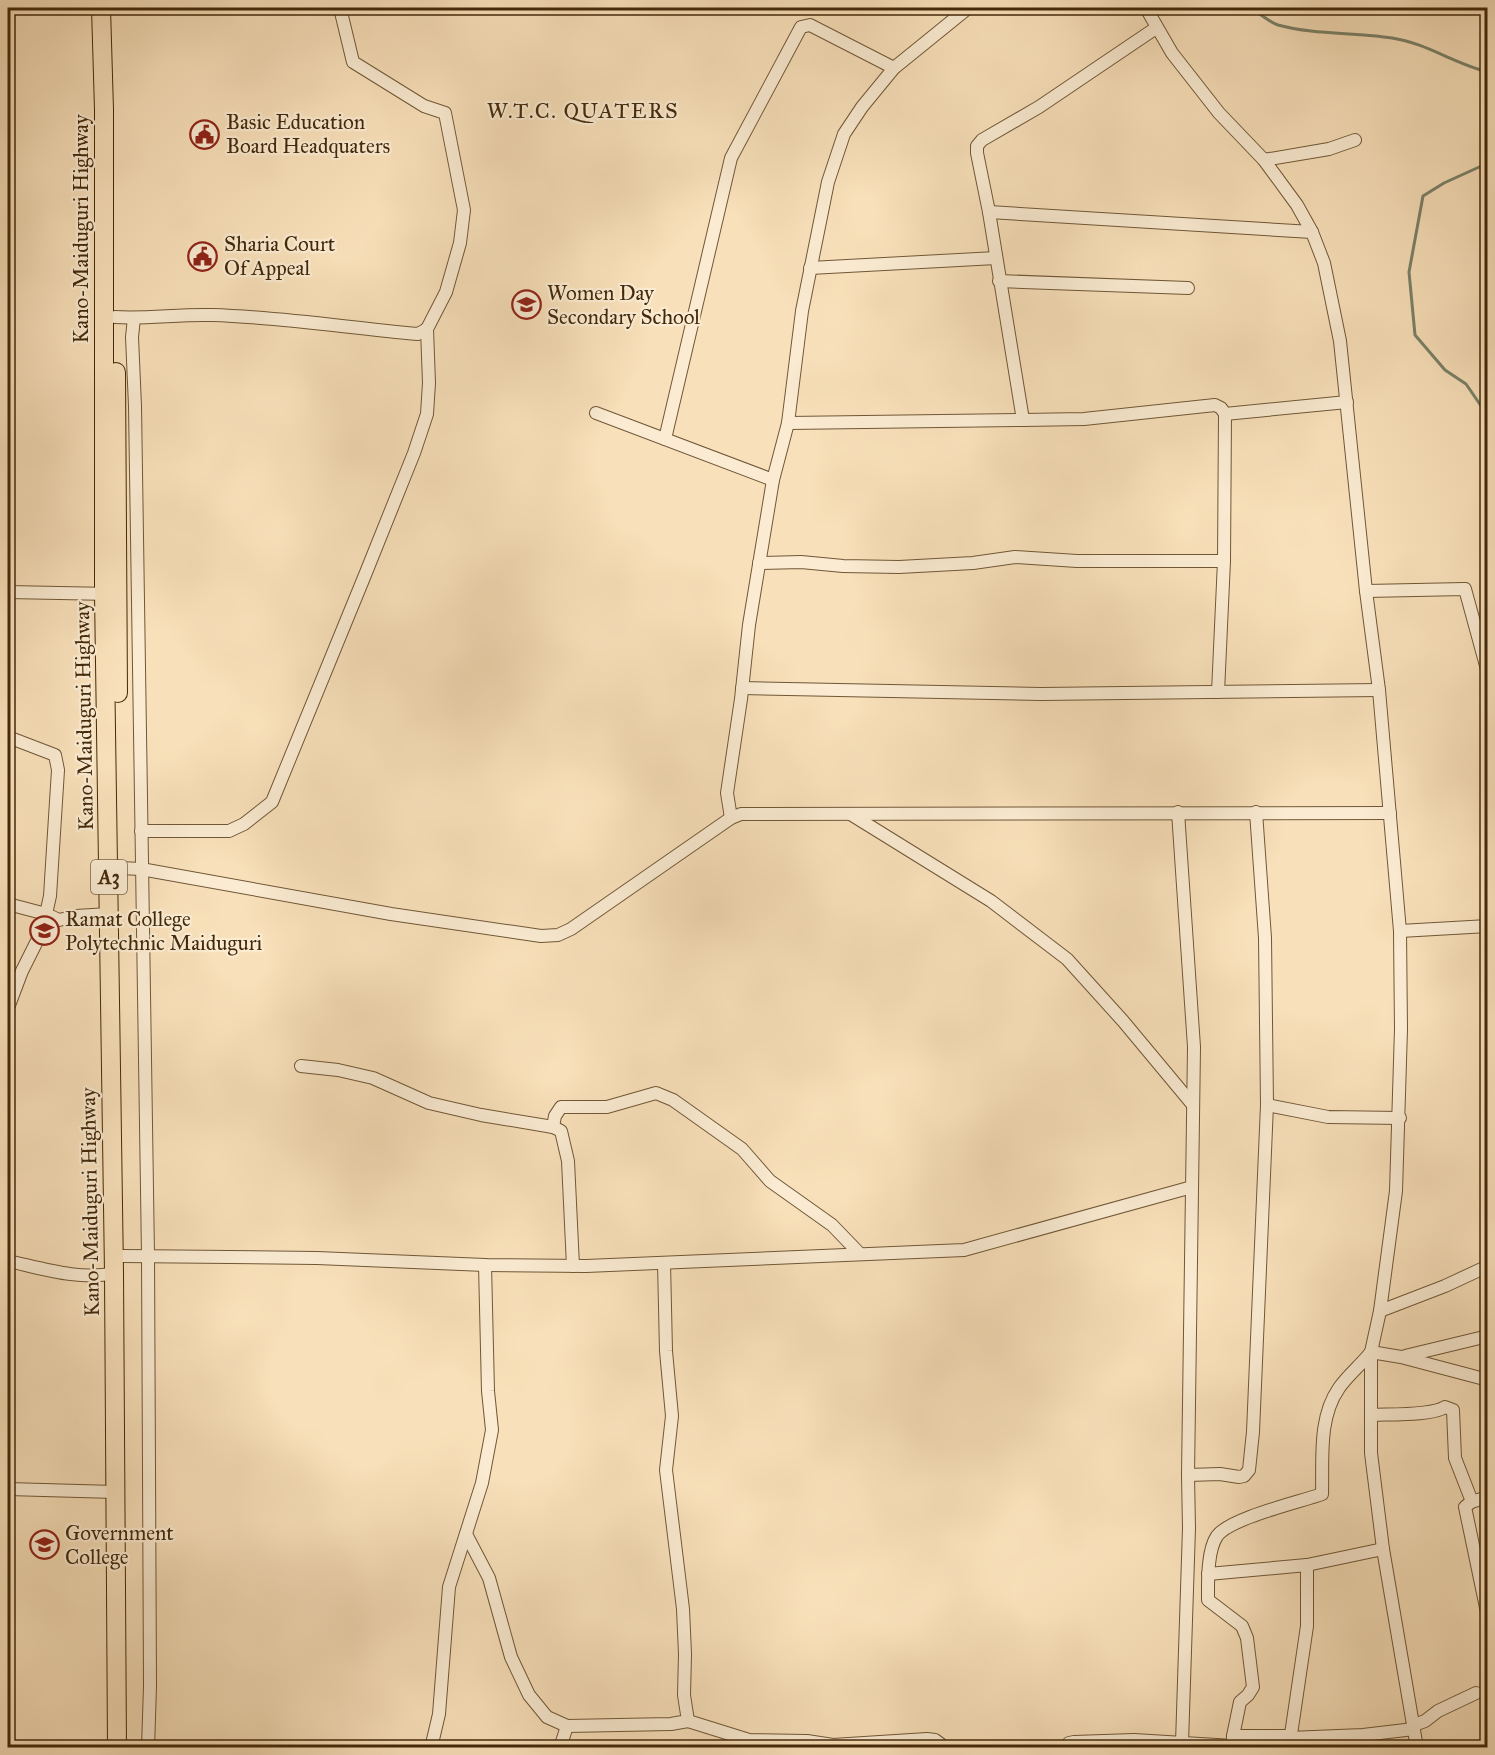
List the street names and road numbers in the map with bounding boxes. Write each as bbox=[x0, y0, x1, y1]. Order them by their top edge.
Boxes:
street label: Kano-Maiduguri Highway bbox=[68, 113, 94, 344]
street label: Kano-Maiduguri Highway bbox=[69, 600, 99, 831]
road number: A3 bbox=[91, 860, 127, 894]
street label: Kano-Maiduguri Highway bbox=[75, 1086, 105, 1317]

